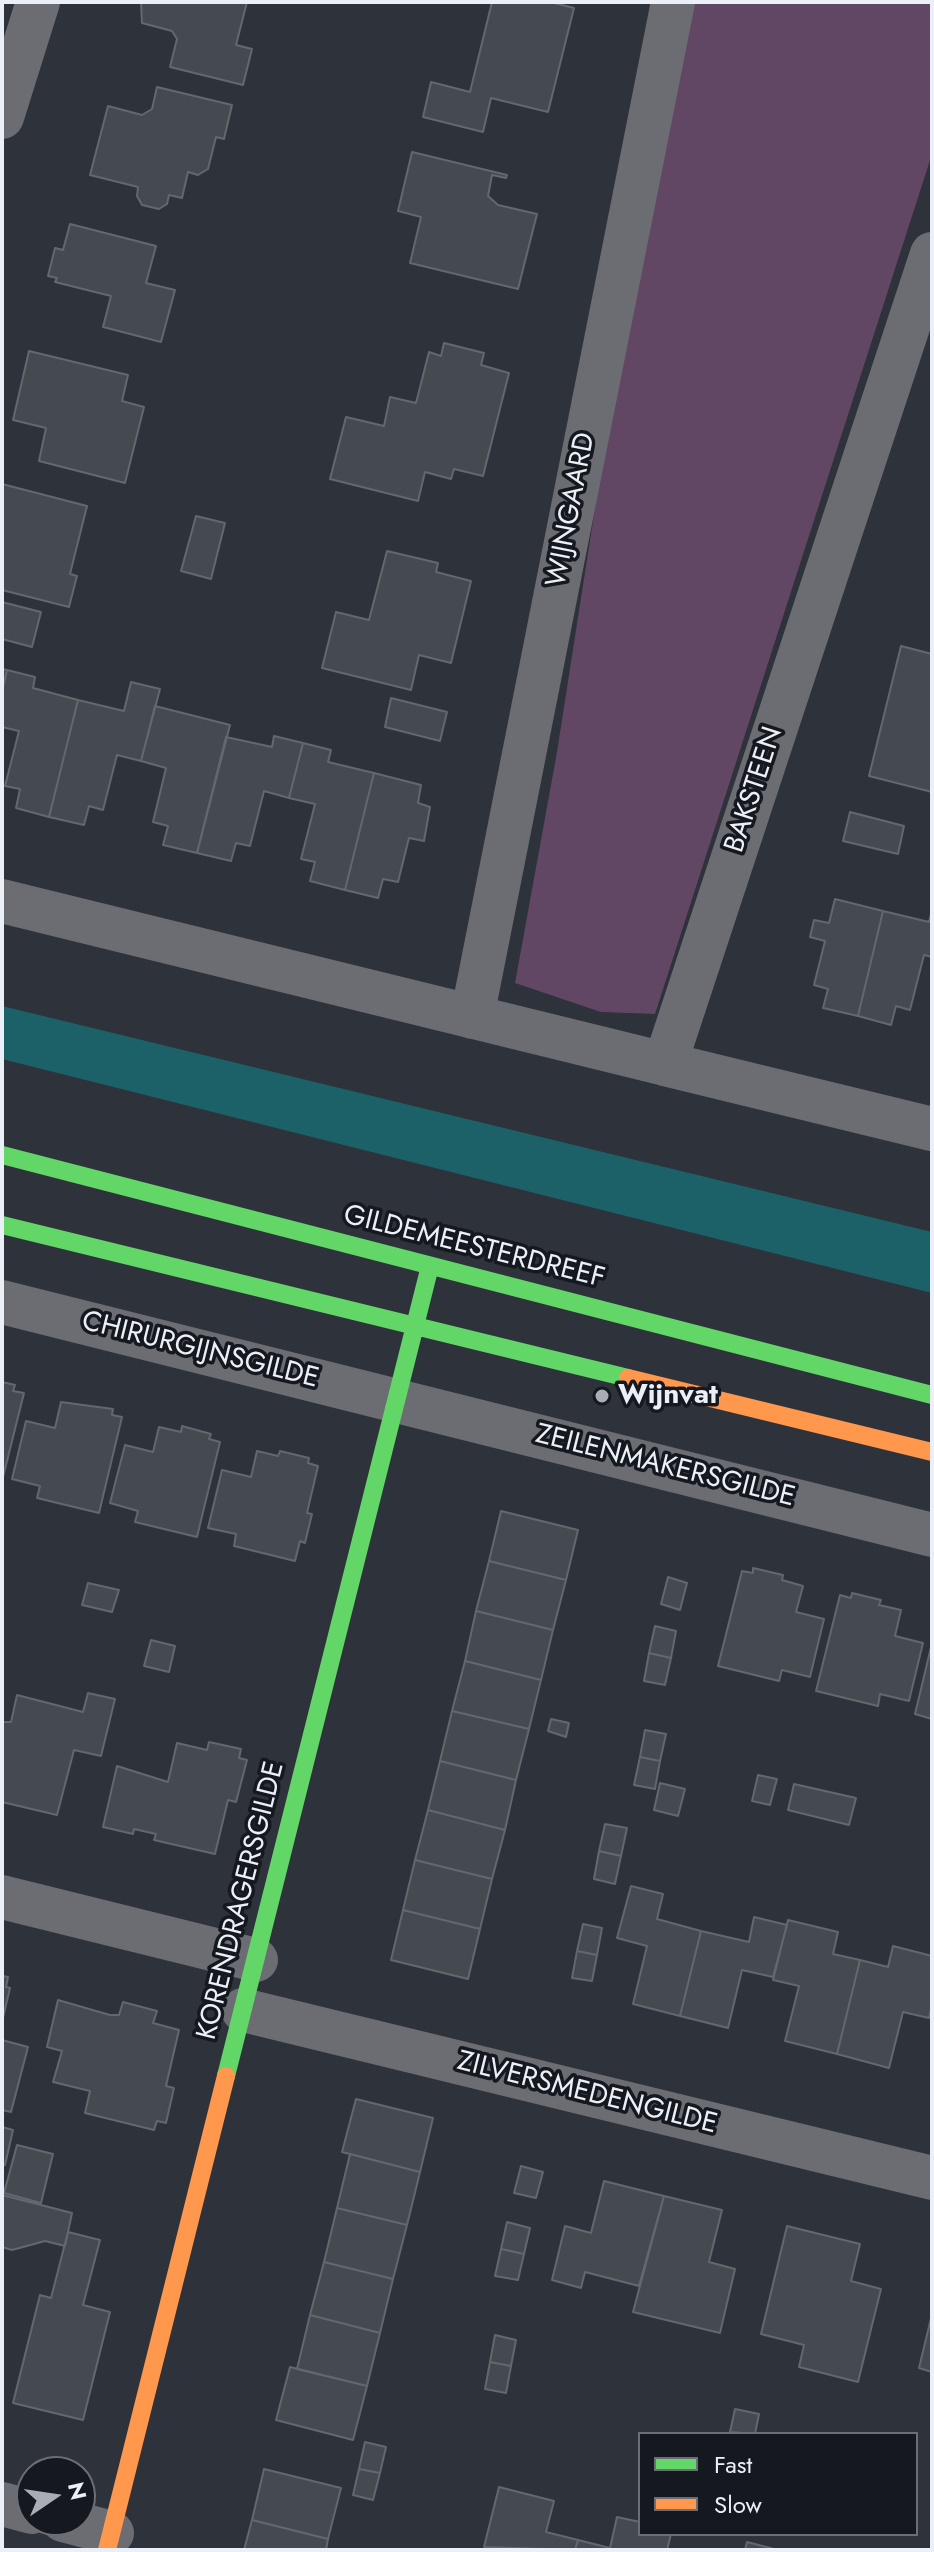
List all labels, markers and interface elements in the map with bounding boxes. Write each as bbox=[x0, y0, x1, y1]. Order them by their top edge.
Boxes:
street label: WIJNGAARD bbox=[541, 430, 603, 590]
street label: BAKSTEEN bbox=[719, 723, 791, 857]
street label: GILDEMEESTERDREEF bbox=[340, 1199, 608, 1297]
street label: CHIRURGIJNSGILDE bbox=[78, 1305, 322, 1397]
place label: Wijnvat bbox=[618, 1379, 718, 1413]
marker: Wijnvat bbox=[593, 1387, 611, 1405]
street label: ZEILENMAKERSGILDE bbox=[532, 1418, 798, 1516]
street label: KORENDRAGERSGILDE bbox=[191, 1758, 293, 2044]
street label: ZILVERSMEDENGILDE bbox=[454, 2045, 720, 2143]
legend bbox=[638, 2432, 918, 2536]
text: Fast bbox=[714, 2447, 752, 2482]
north arrow bbox=[16, 2456, 96, 2536]
text: N bbox=[60, 2479, 95, 2503]
text: Slow bbox=[714, 2487, 762, 2522]

